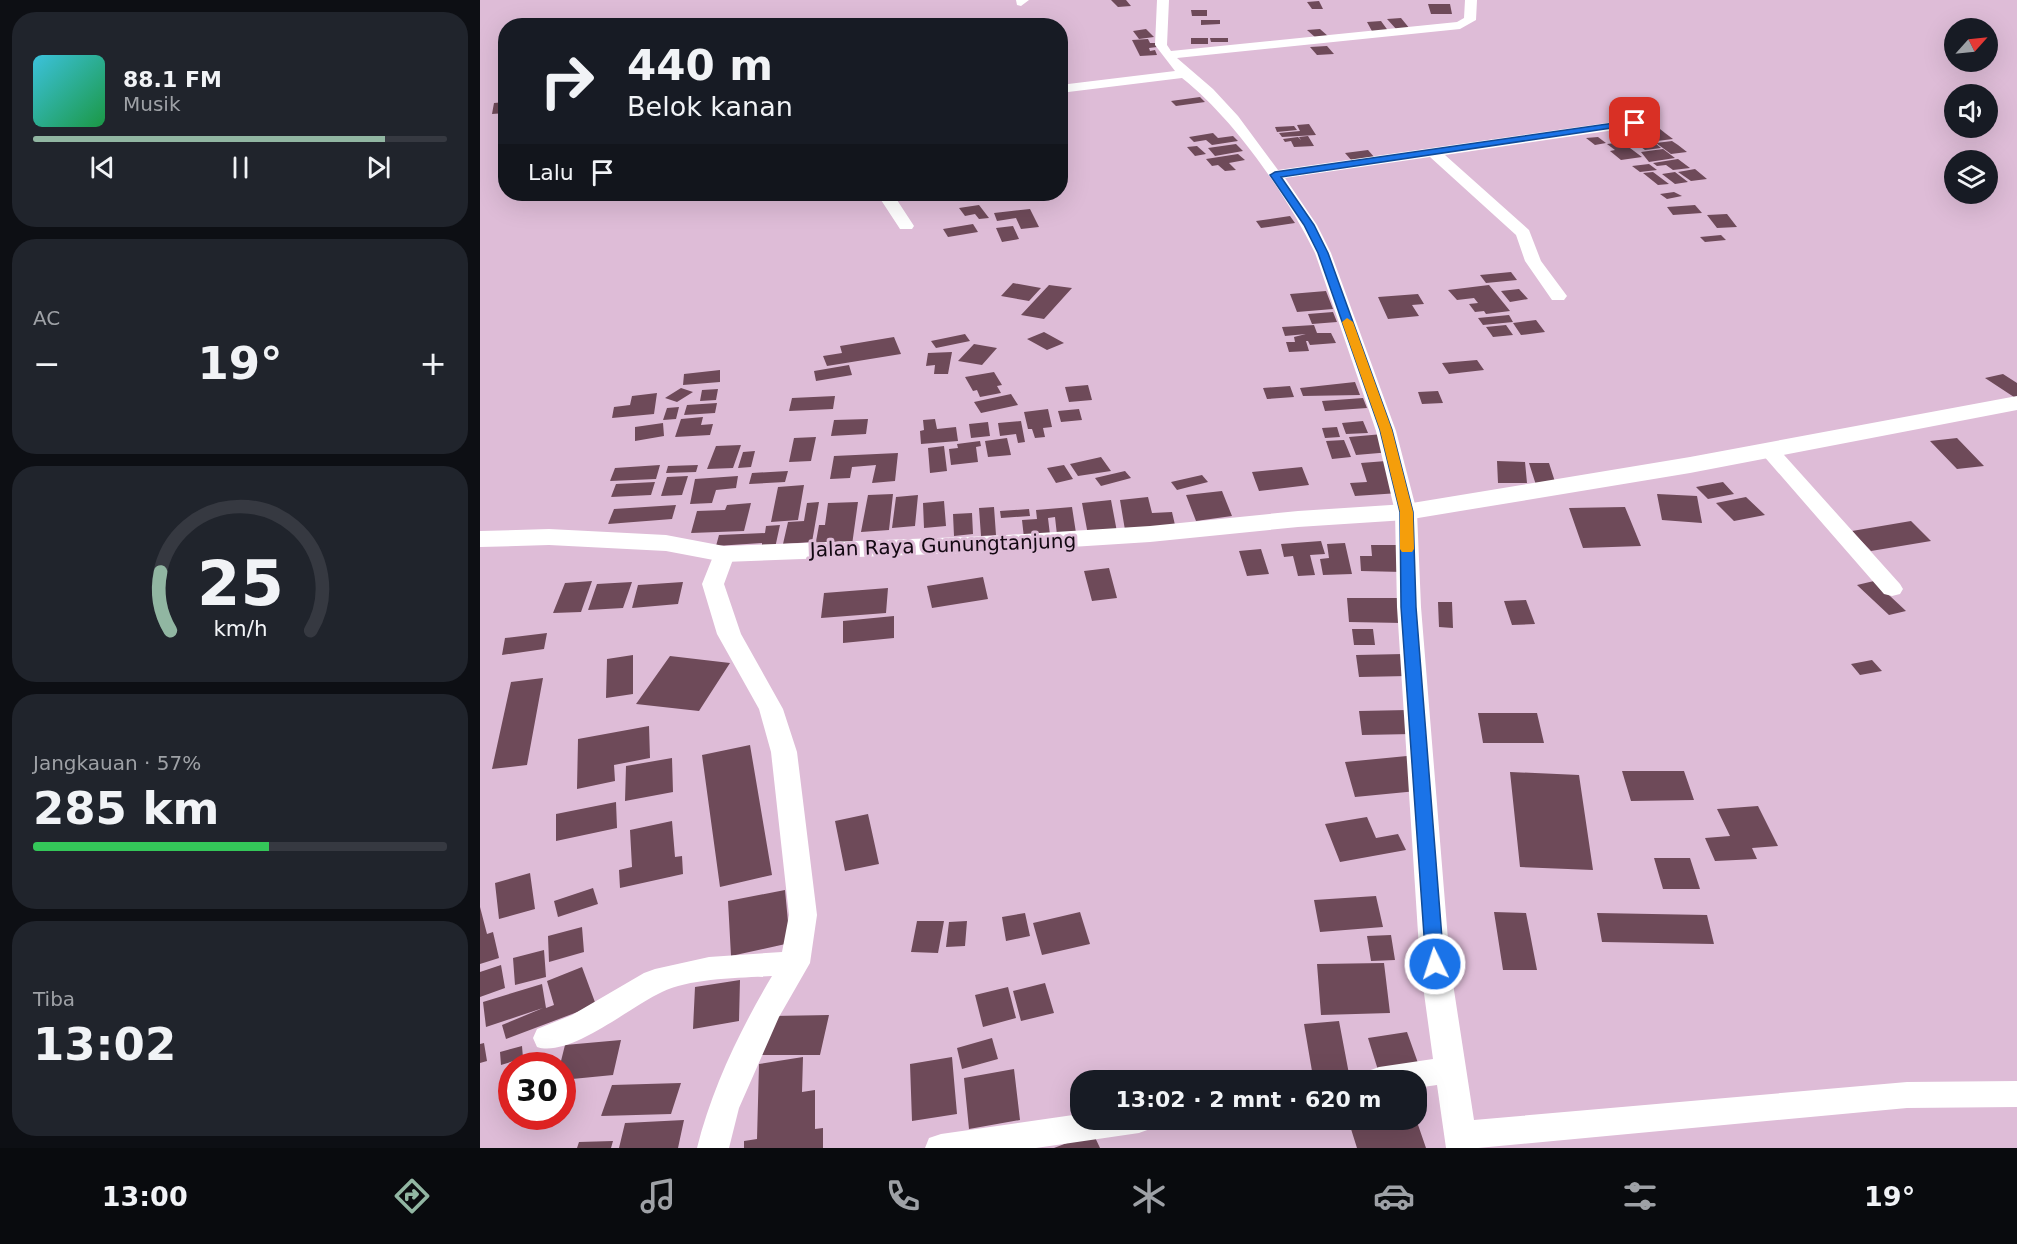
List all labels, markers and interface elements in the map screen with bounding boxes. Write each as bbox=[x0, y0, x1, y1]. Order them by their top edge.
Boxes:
north arrow bbox=[1944, 18, 1998, 72]
map controls bbox=[1944, 18, 1998, 204]
text: 440 m bbox=[627, 41, 773, 90]
icon: right bbox=[528, 42, 606, 120]
text: 88.1 FM bbox=[123, 67, 222, 92]
button: sound bbox=[1944, 84, 1998, 138]
text: Belok kanan bbox=[627, 91, 793, 122]
text: Musik bbox=[123, 92, 181, 116]
pin bbox=[1609, 97, 1660, 148]
icon: arrive bbox=[1618, 106, 1651, 139]
button: layers bbox=[1944, 150, 1998, 204]
icon: previous bbox=[86, 151, 119, 184]
icon: pause bbox=[224, 151, 257, 184]
icon: next bbox=[362, 151, 395, 184]
icon: arrive bbox=[586, 156, 619, 189]
text: Lalu bbox=[528, 160, 574, 185]
text: AC bbox=[33, 306, 60, 330]
text: 19° bbox=[197, 337, 283, 390]
text: − bbox=[33, 344, 61, 383]
text: + bbox=[419, 344, 447, 383]
street label: Jalan Raya Gunungtanjung bbox=[807, 528, 1077, 562]
text: 25 bbox=[197, 547, 283, 620]
text: km/h bbox=[213, 616, 267, 641]
text: Jangkauan · 57% bbox=[33, 751, 201, 775]
text: 285 km bbox=[33, 782, 219, 835]
position arrow bbox=[1403, 932, 1467, 996]
text: Tiba bbox=[33, 987, 75, 1011]
text: 13:02 bbox=[33, 1018, 176, 1071]
speed limit sign: 30 bbox=[498, 1052, 576, 1130]
text: 13:02 · 2 mnt · 620 m bbox=[1116, 1087, 1381, 1112]
icon: directions bbox=[391, 1175, 433, 1217]
icon: music bbox=[637, 1175, 679, 1217]
icon: phone bbox=[882, 1175, 924, 1217]
icon: climate bbox=[1128, 1175, 1170, 1217]
icon: car bbox=[1373, 1175, 1415, 1217]
icon: filters bbox=[1619, 1175, 1661, 1217]
text: 13:00 bbox=[102, 1181, 188, 1212]
text: 19° bbox=[1864, 1181, 1915, 1212]

